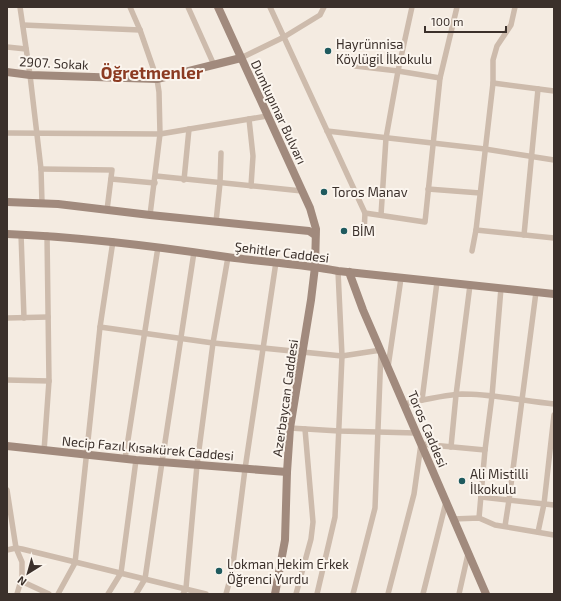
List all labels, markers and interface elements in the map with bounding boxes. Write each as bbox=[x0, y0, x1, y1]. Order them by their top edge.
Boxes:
scale bar bbox=[425, 8, 506, 34]
text: 100 m bbox=[431, 14, 463, 28]
place label: Hayrünnisa Köylügil İlkokulu bbox=[336, 36, 432, 67]
marker: Hayrünnisa Köylügil İlkokulu bbox=[323, 46, 333, 56]
street label: 2907. Sokak bbox=[19, 53, 90, 73]
street label: Dumlupınar Bulvarı bbox=[248, 57, 310, 167]
district label: Öğretmenler bbox=[101, 62, 204, 82]
place label: Toros Manav bbox=[332, 184, 408, 200]
marker: Toros Manav bbox=[319, 187, 329, 197]
place label: BİM bbox=[352, 223, 375, 239]
marker: BİM bbox=[339, 226, 349, 236]
street label: Şehitler Caddesi bbox=[234, 238, 330, 267]
street label: Azerbaycan Caddesi bbox=[269, 338, 301, 458]
street label: Toros Caddesi bbox=[405, 388, 451, 470]
street label: Necip Fazıl Kısakürek Caddesi bbox=[61, 433, 235, 463]
place label: Ali Mistilli İlkokulu bbox=[470, 466, 528, 497]
marker: Ali Mistilli İlkokulu bbox=[457, 476, 467, 486]
north arrow bbox=[8, 553, 48, 593]
place label: Lokman Hekim Erkek Öğrenci Yurdu bbox=[227, 556, 349, 587]
marker: Lokman Hekim Erkek Öğrenci Yurdu bbox=[214, 566, 224, 576]
text: N bbox=[15, 574, 29, 589]

